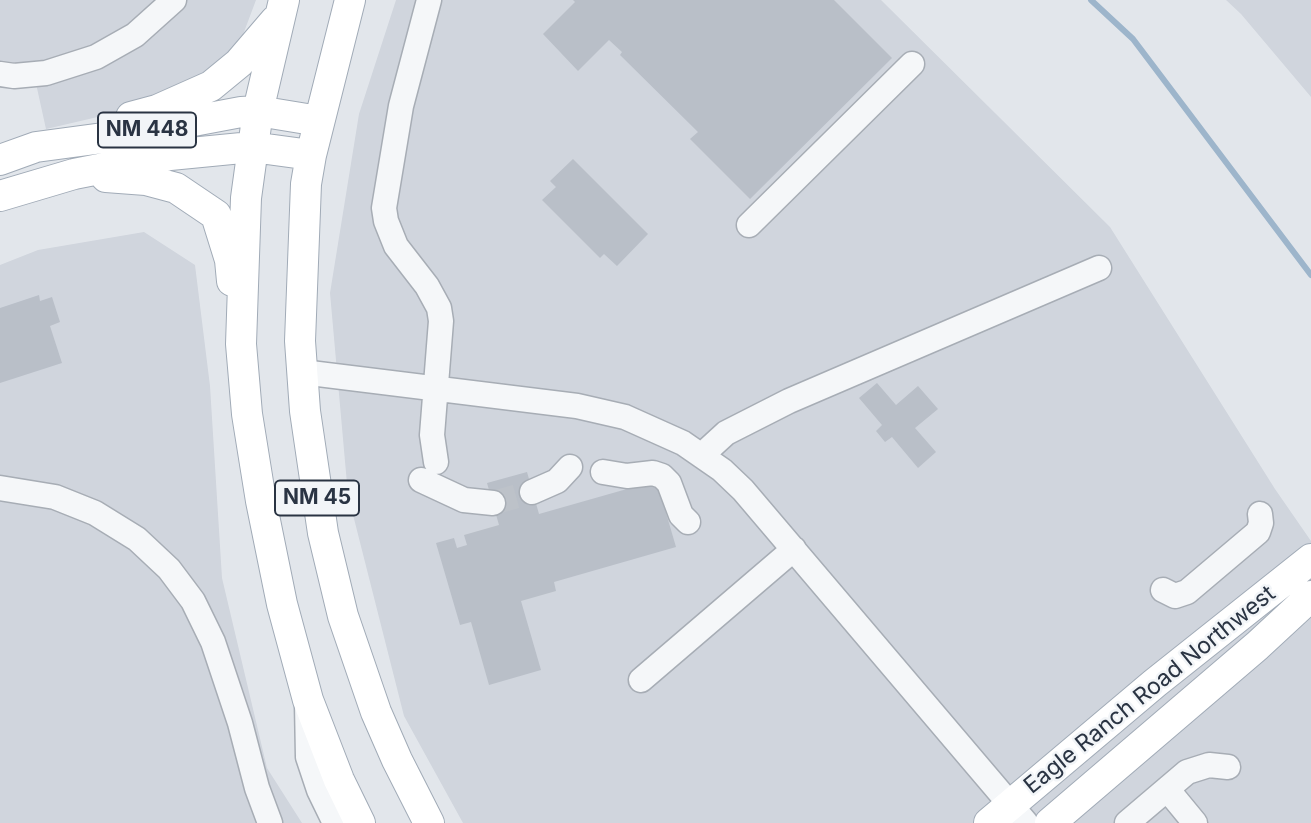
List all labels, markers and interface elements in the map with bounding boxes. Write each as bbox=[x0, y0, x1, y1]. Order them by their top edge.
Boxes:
road number: NM 448 bbox=[98, 113, 196, 148]
road number: NM 45 bbox=[275, 480, 359, 516]
street label: Eagle Ranch Road Northwest bbox=[1019, 580, 1281, 800]

